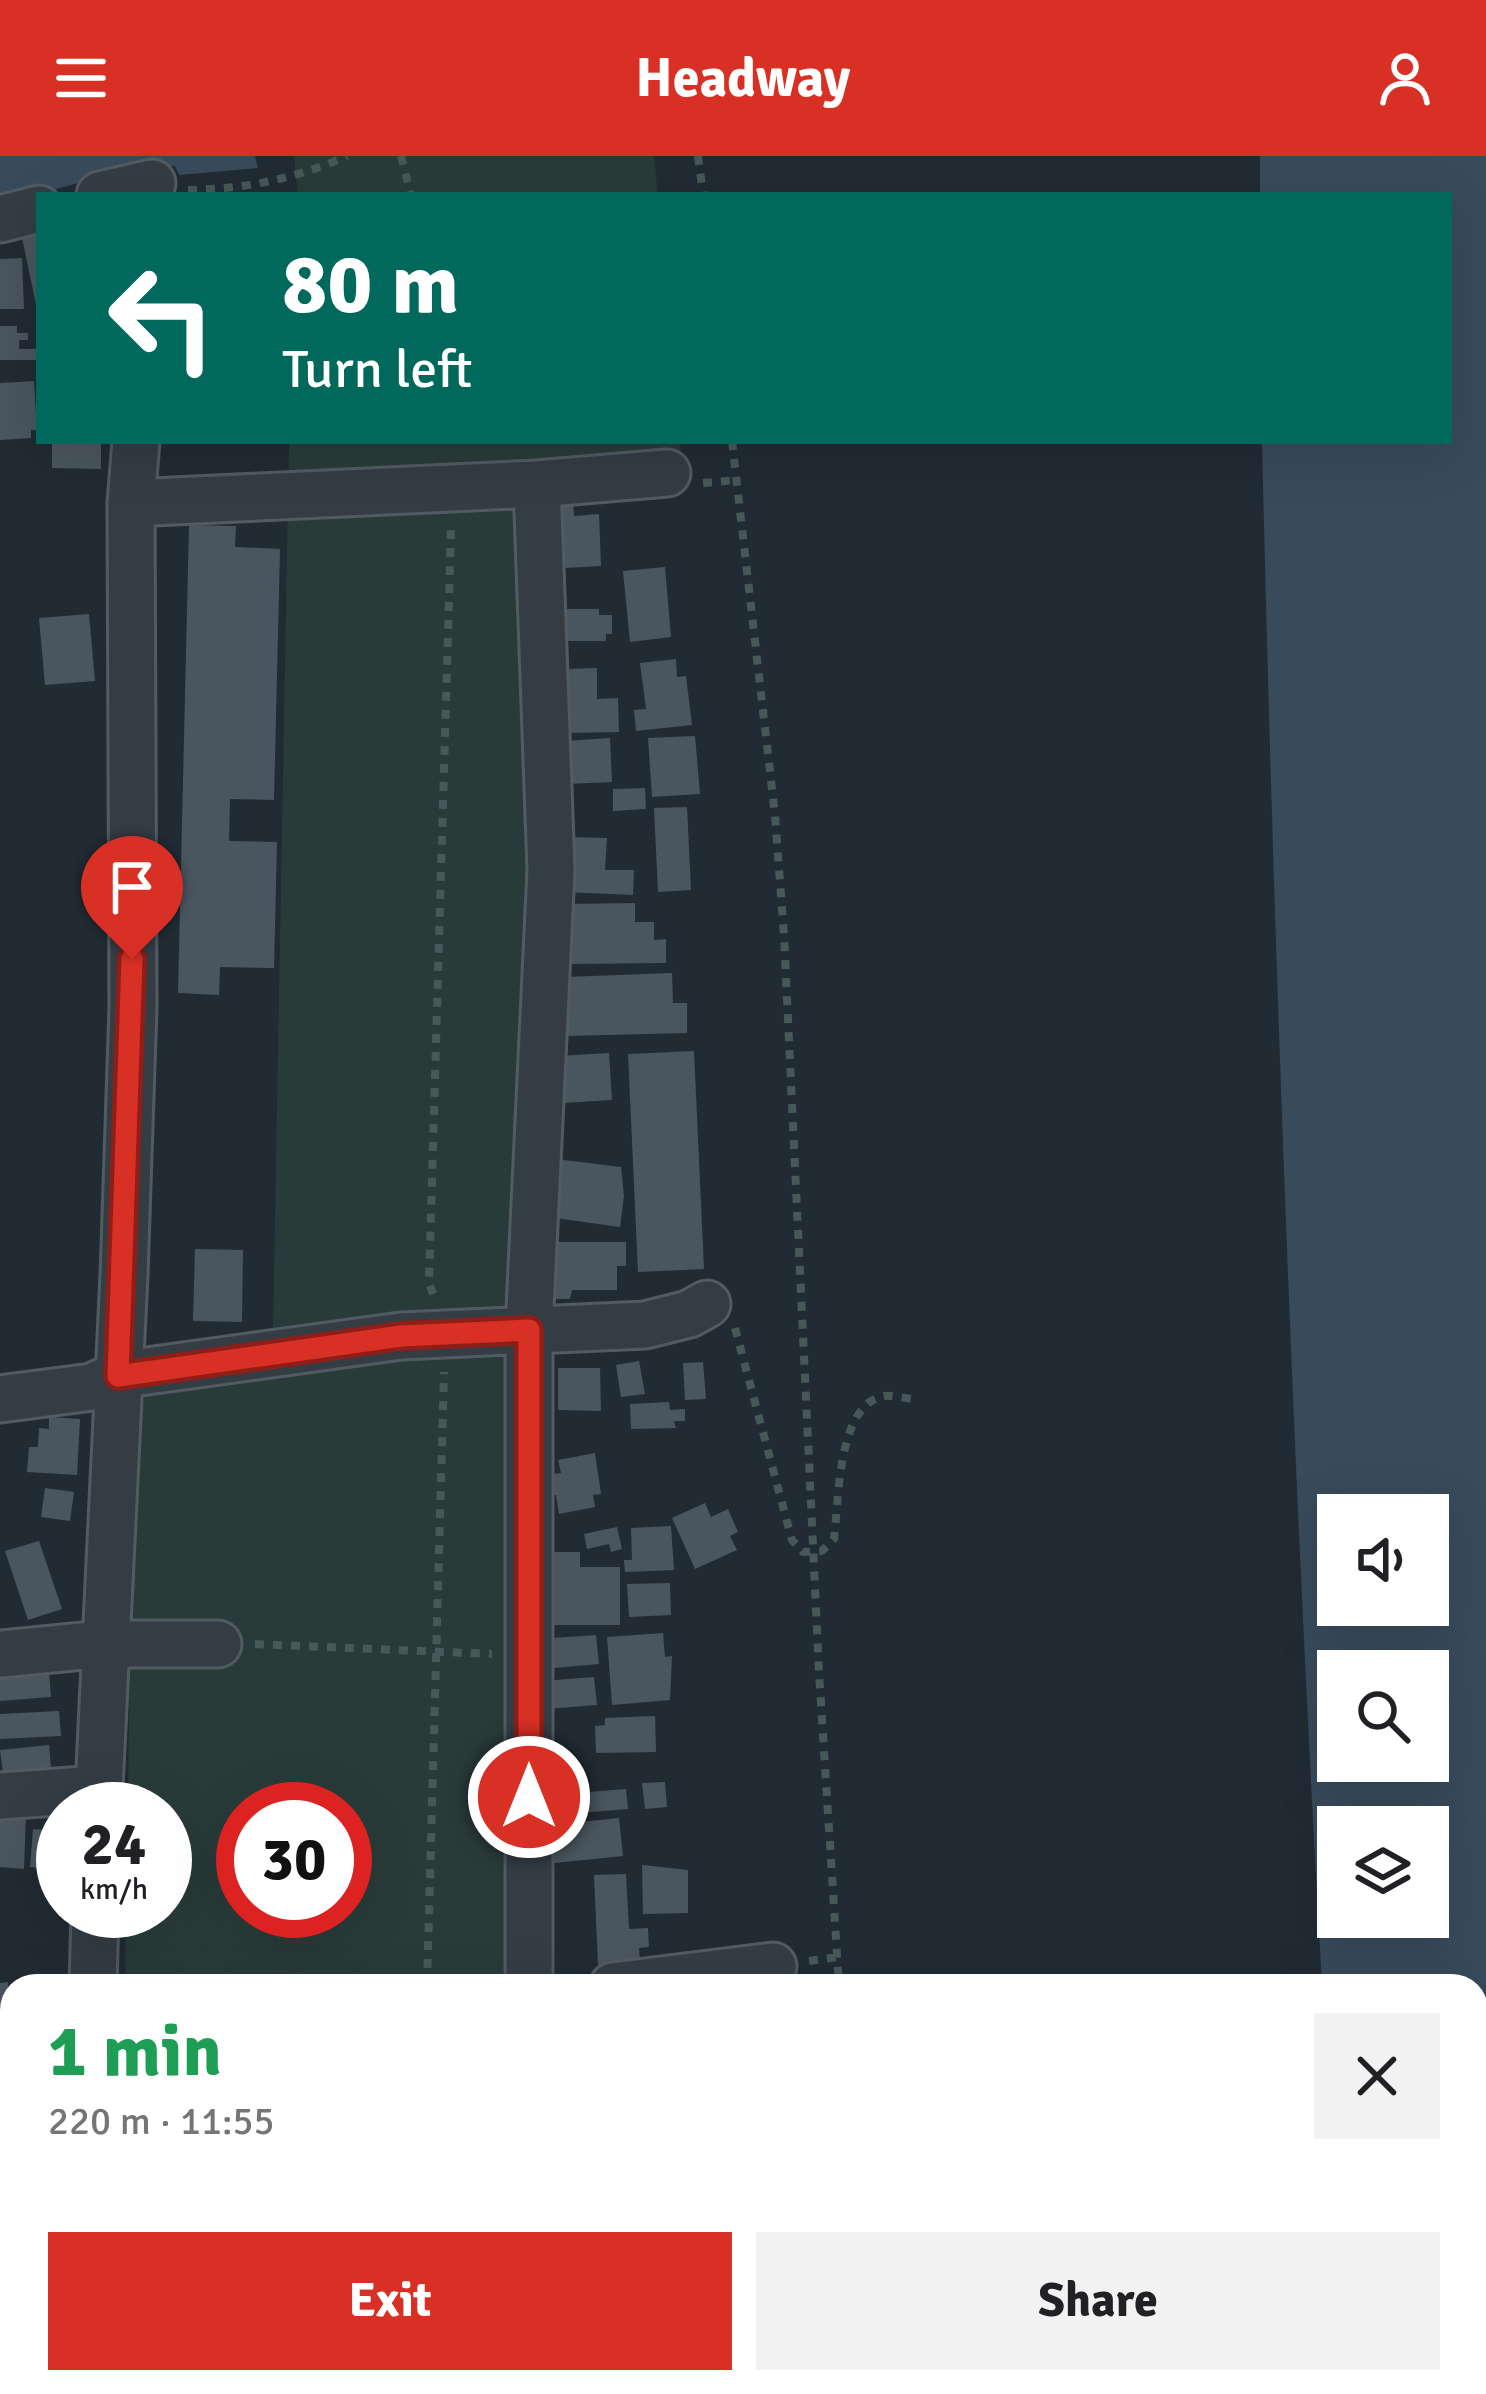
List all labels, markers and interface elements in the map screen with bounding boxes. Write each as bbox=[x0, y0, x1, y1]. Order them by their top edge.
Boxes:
icon: menu bbox=[48, 45, 114, 111]
text: Headway bbox=[636, 45, 850, 112]
icon: person bbox=[1372, 45, 1438, 111]
text: 80 m bbox=[282, 233, 459, 337]
icon: left bbox=[84, 240, 240, 396]
text: Turn left bbox=[282, 336, 472, 403]
pin bbox=[81, 836, 183, 959]
icon: arrive bbox=[99, 854, 165, 920]
map controls bbox=[1317, 1494, 1449, 1938]
button: sound bbox=[1317, 1494, 1449, 1626]
button: search bbox=[1317, 1650, 1449, 1782]
position arrow bbox=[466, 1734, 592, 1860]
speed limit sign: 30 bbox=[216, 1782, 372, 1938]
button: layers bbox=[1317, 1806, 1449, 1938]
text: 24 bbox=[82, 1808, 146, 1882]
text: km/h bbox=[80, 1871, 148, 1908]
text: 1 min bbox=[48, 2007, 222, 2096]
button: close bbox=[1314, 2013, 1440, 2139]
text: 220 m · 11:55 bbox=[48, 2097, 275, 2145]
button: Exit bbox=[48, 2232, 732, 2370]
button: Share bbox=[756, 2232, 1440, 2370]

